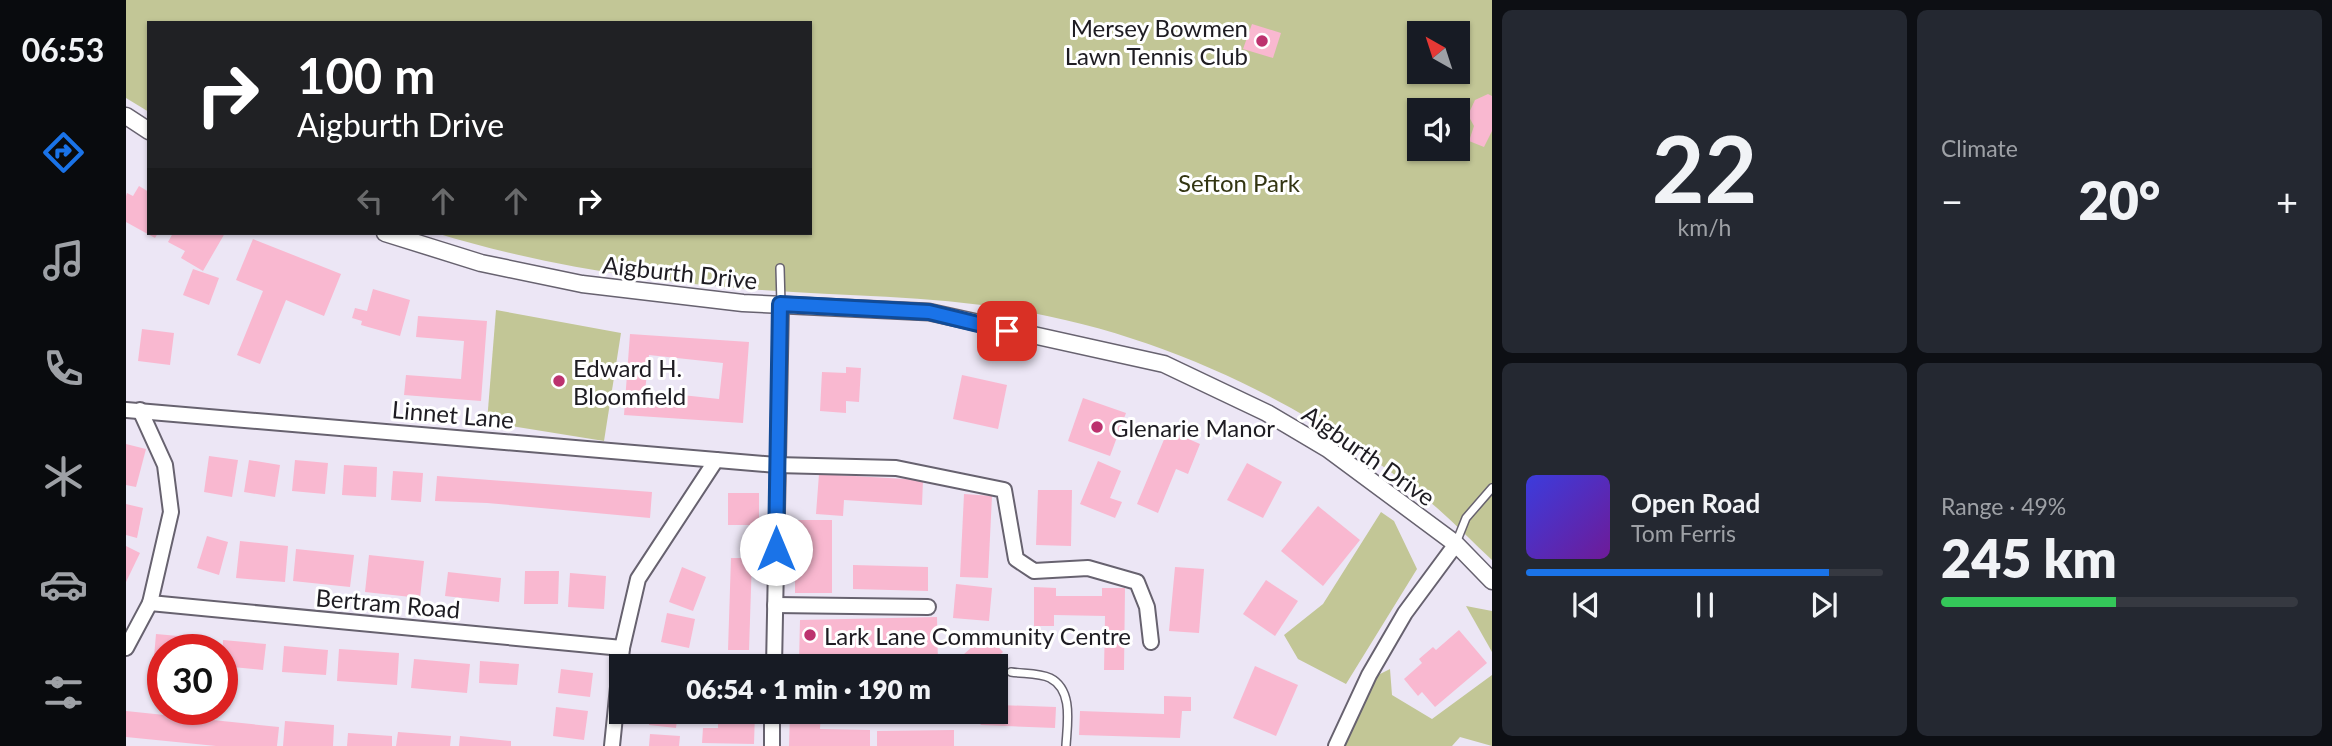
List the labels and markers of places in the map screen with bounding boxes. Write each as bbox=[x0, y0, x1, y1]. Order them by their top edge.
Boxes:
place label: Mersey Bowmen Lawn Tennis Club bbox=[1065, 13, 1248, 70]
marker: Mersey Bowmen Lawn Tennis Club bbox=[1254, 33, 1270, 49]
pin bbox=[977, 301, 1037, 361]
place label: Edward H. Bloomfield bbox=[573, 353, 686, 410]
marker: Edward H. Bloomfield bbox=[551, 373, 567, 389]
place label: Glenarie Manor bbox=[1111, 413, 1275, 442]
marker: Glenarie Manor bbox=[1089, 419, 1105, 435]
place label: Lark Lane Community Centre bbox=[824, 621, 1131, 650]
marker: Lark Lane Community Centre bbox=[802, 627, 818, 643]

